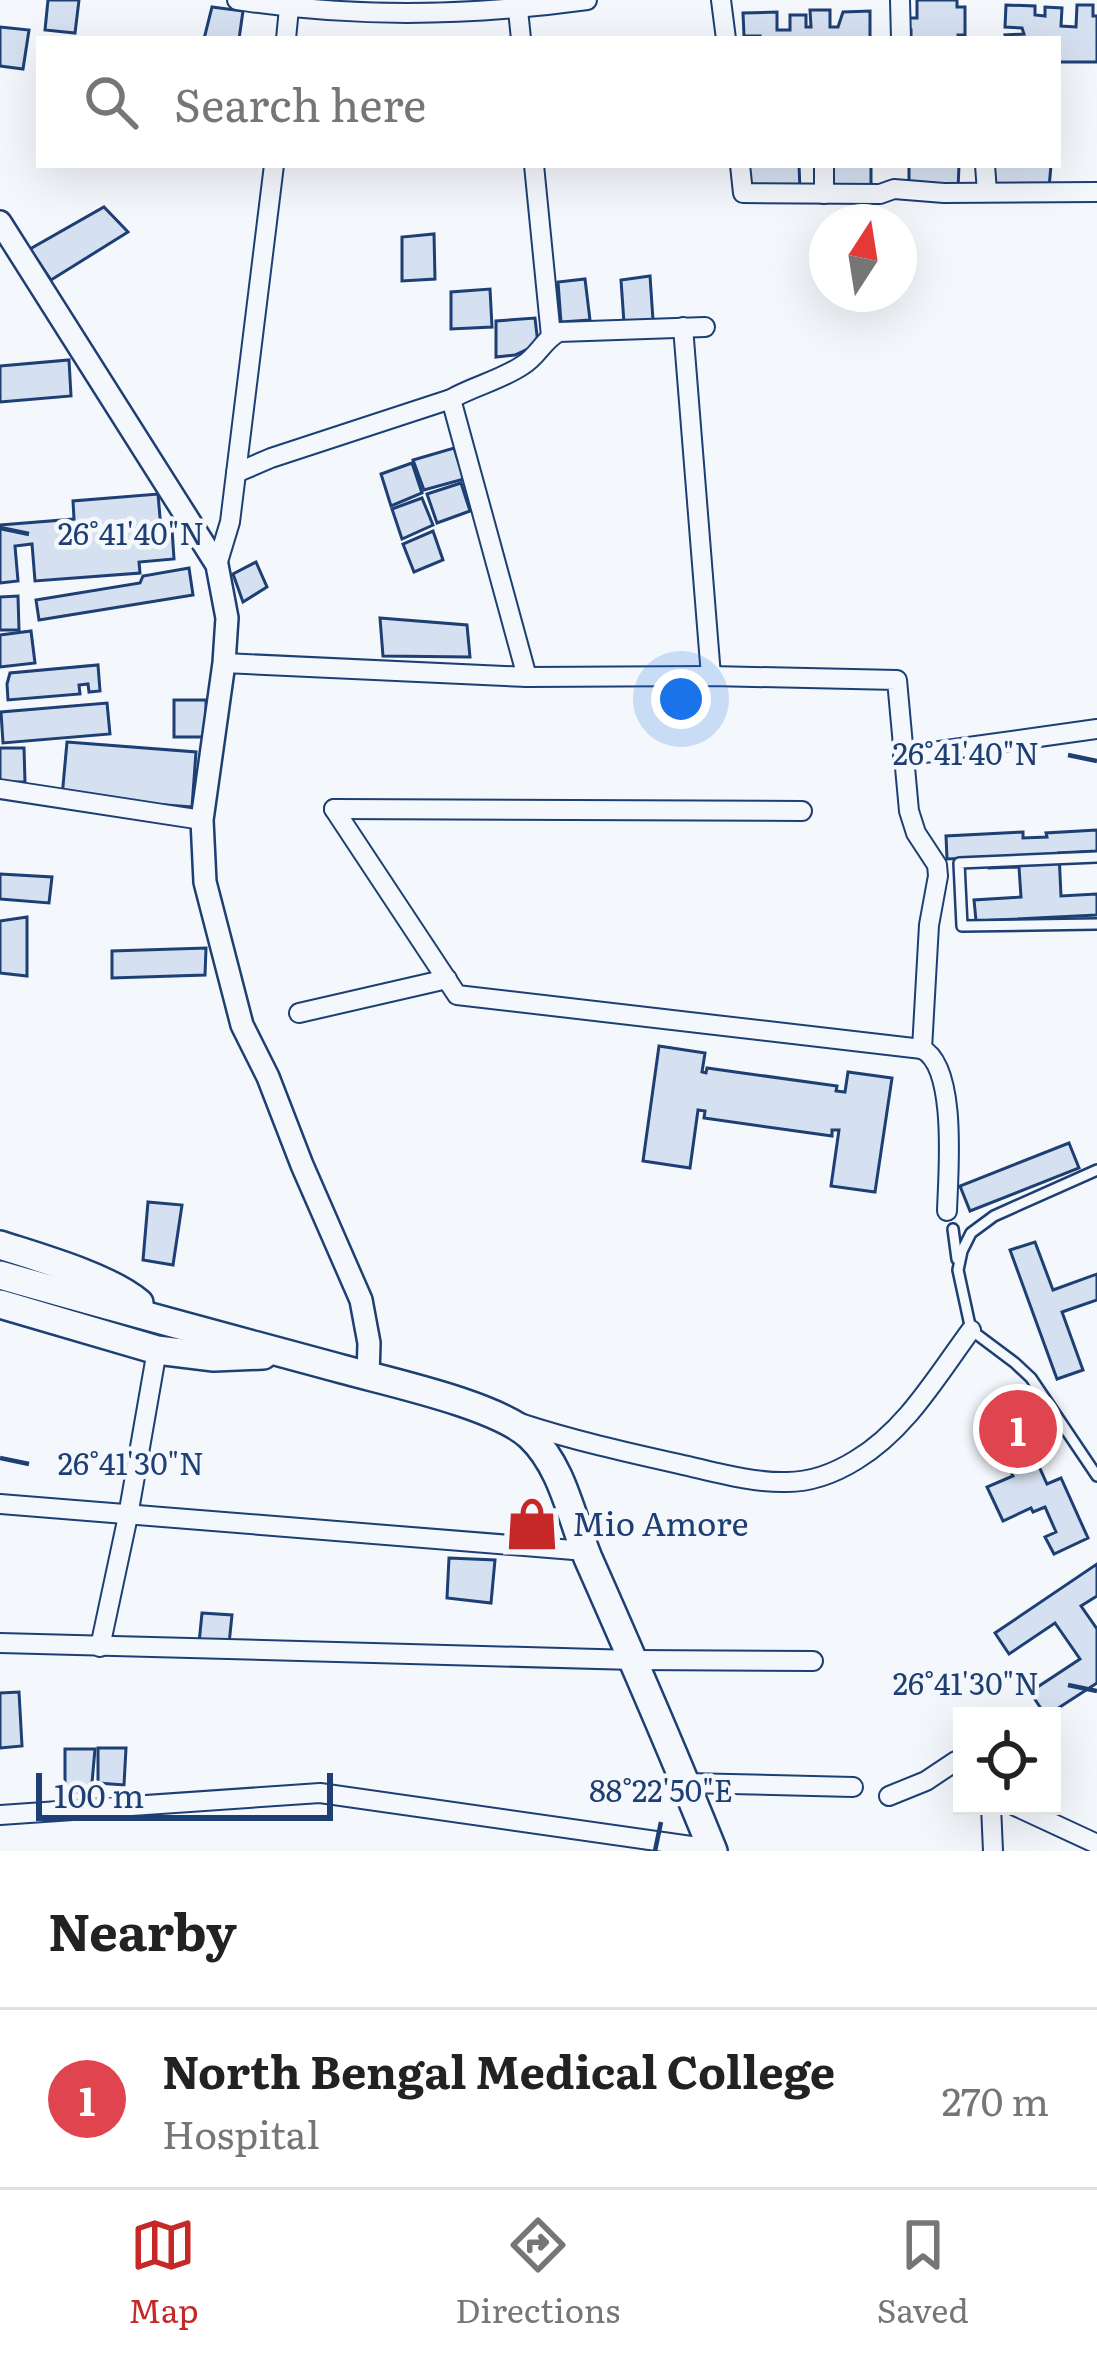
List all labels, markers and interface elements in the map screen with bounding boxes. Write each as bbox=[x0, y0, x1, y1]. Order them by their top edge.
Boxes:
search box bbox=[36, 36, 1061, 168]
icon: search bbox=[78, 69, 144, 135]
text: Search here bbox=[174, 69, 426, 136]
north arrow bbox=[809, 204, 917, 312]
text: 26°41'40"N bbox=[58, 510, 204, 554]
your location bbox=[651, 669, 711, 729]
text: 26°41'40"N bbox=[893, 730, 1039, 774]
pin: 1 bbox=[979, 1384, 1057, 1474]
text: 26°41'30"N bbox=[58, 1440, 204, 1484]
shop icon: Mio Amore bbox=[503, 1495, 561, 1553]
place label: Mio Amore bbox=[572, 1497, 749, 1546]
text: 26°41'30"N bbox=[893, 1660, 1039, 1704]
map controls bbox=[953, 1707, 1061, 1815]
button: locate bbox=[953, 1707, 1061, 1815]
scale bar bbox=[36, 1767, 333, 1820]
text: 88°22'50"E bbox=[589, 1767, 733, 1811]
text: 100 m bbox=[54, 1769, 144, 1818]
text: Nearby bbox=[48, 1891, 237, 1967]
text: North Bengal Medical College bbox=[162, 2036, 835, 2103]
text: 1 bbox=[79, 2070, 95, 2128]
text: 270 m bbox=[942, 2070, 1049, 2128]
text: Hospital bbox=[162, 2103, 320, 2161]
tab: Map bbox=[128, 2212, 199, 2333]
tab: Directions bbox=[455, 2212, 620, 2333]
tab: Saved bbox=[877, 2212, 969, 2333]

